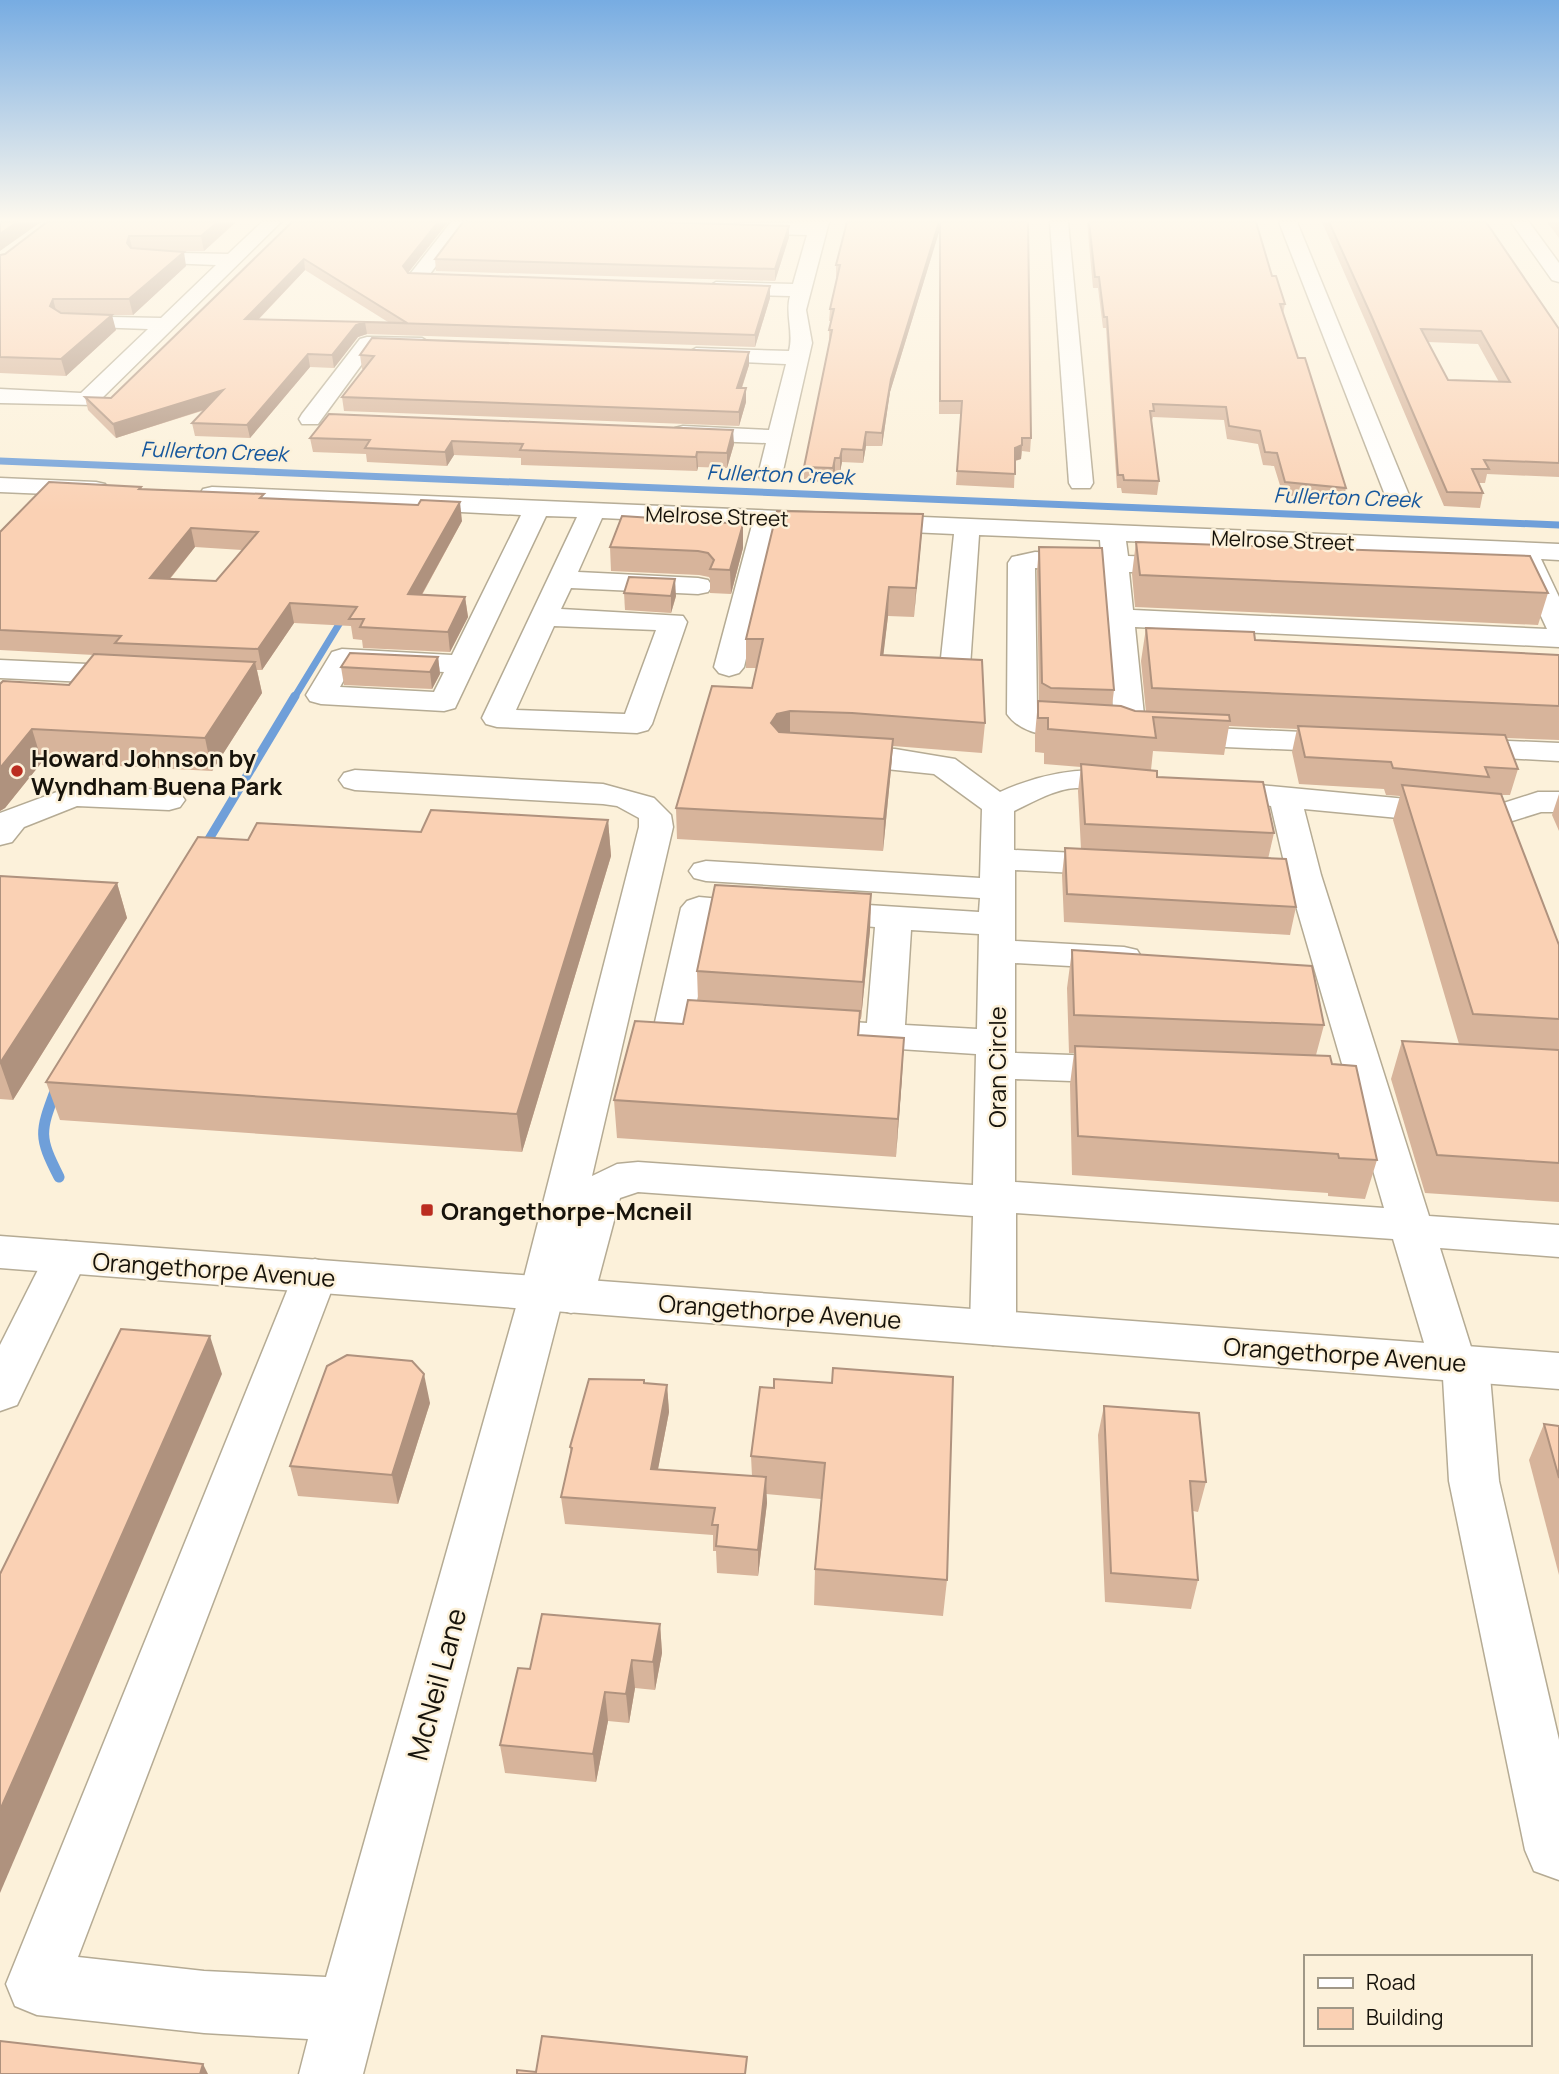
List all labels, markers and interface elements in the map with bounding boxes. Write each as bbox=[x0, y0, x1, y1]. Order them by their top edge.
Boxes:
water label: Fullerton Creek bbox=[140, 434, 291, 468]
water label: Fullerton Creek bbox=[706, 457, 857, 491]
water label: Fullerton Creek bbox=[1273, 480, 1424, 514]
street label: Melrose Street bbox=[645, 500, 789, 532]
street label: Melrose Street bbox=[1211, 524, 1355, 556]
place label: Howard Johnson by Wyndham Buena Park bbox=[31, 741, 283, 802]
marker: Howard Johnson by Wyndham Buena Park bbox=[9, 763, 25, 779]
street label: Oran Circle bbox=[980, 1006, 1013, 1128]
place label: Orangethorpe-Mcneil bbox=[441, 1194, 693, 1227]
marker: Orangethorpe-Mcneil bbox=[419, 1202, 435, 1218]
street label: Orangethorpe Avenue bbox=[92, 1244, 336, 1294]
street label: Orangethorpe Avenue bbox=[658, 1286, 902, 1336]
street label: Orangethorpe Avenue bbox=[1223, 1329, 1467, 1379]
street label: McNeil Lane bbox=[397, 1604, 475, 1764]
legend bbox=[1304, 1955, 1531, 2046]
text: Road bbox=[1366, 1968, 1416, 1996]
text: Building bbox=[1366, 2003, 1443, 2031]

